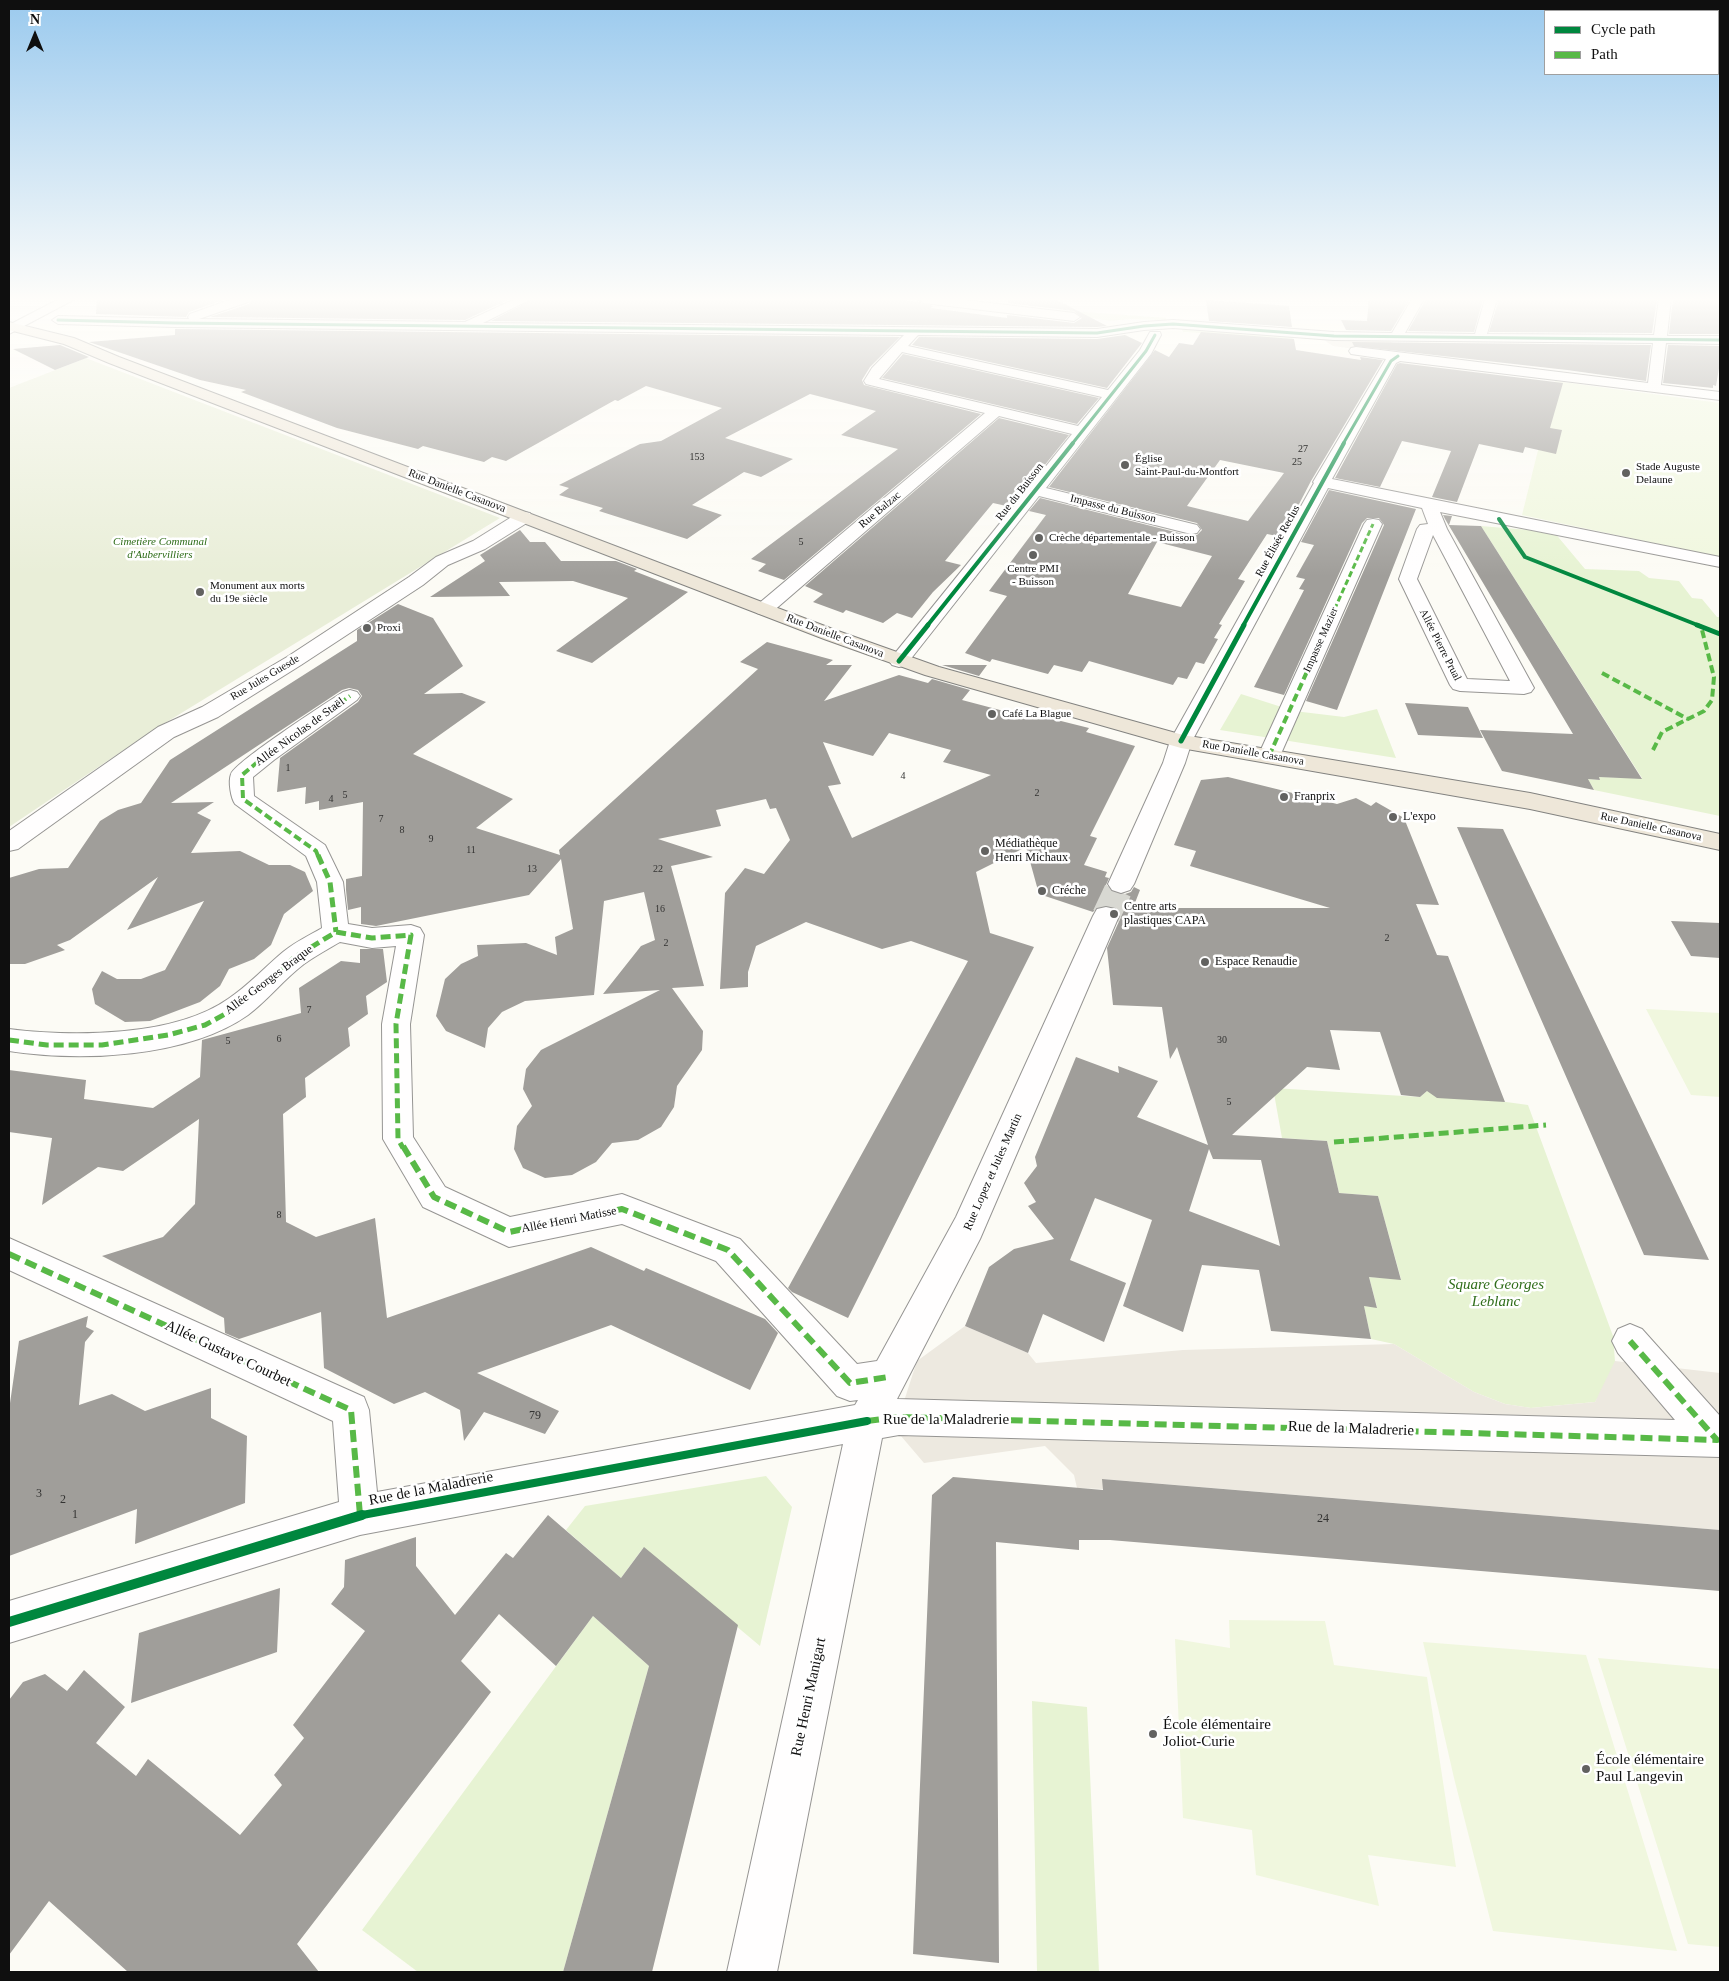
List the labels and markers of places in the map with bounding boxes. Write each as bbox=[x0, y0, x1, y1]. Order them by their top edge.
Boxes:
place label: Église Saint-Paul-du-Montfort bbox=[1135, 452, 1239, 478]
marker: Église Saint-Paul-du-Montfort bbox=[1119, 459, 1131, 471]
place label: Stade Auguste Delaune bbox=[1636, 460, 1700, 486]
marker: Stade Auguste Delaune bbox=[1620, 467, 1632, 479]
place label: Crèche départementale - Buisson bbox=[1049, 531, 1195, 545]
marker: Crèche départementale - Buisson bbox=[1033, 532, 1045, 544]
marker: Centre PMI - Buisson bbox=[1027, 549, 1039, 561]
place label: Centre PMI - Buisson bbox=[1007, 562, 1059, 588]
place label: Monument aux morts du 19e siècle bbox=[210, 579, 305, 605]
marker: Monument aux morts du 19e siècle bbox=[194, 586, 206, 598]
place label: Proxi bbox=[377, 621, 401, 635]
marker: Proxi bbox=[361, 622, 373, 634]
place label: Café La Blague bbox=[1002, 707, 1071, 721]
marker: Café La Blague bbox=[986, 708, 998, 720]
place label: Franprix bbox=[1294, 790, 1335, 804]
marker: Franprix bbox=[1278, 791, 1290, 803]
place label: L'expo bbox=[1403, 810, 1436, 824]
marker: L'expo bbox=[1387, 811, 1399, 823]
place label: Médiathèque Henri Michaux bbox=[995, 837, 1068, 865]
marker: Médiathèque Henri Michaux bbox=[979, 845, 991, 857]
place label: Créche bbox=[1052, 884, 1086, 898]
marker: Créche bbox=[1036, 885, 1048, 897]
place label: Centre arts plastiques CAPA bbox=[1124, 900, 1206, 928]
marker: Centre arts plastiques CAPA bbox=[1108, 908, 1120, 920]
place label: Espace Renaudie bbox=[1215, 955, 1297, 969]
marker: Espace Renaudie bbox=[1199, 956, 1211, 968]
place label: École élémentaire Joliot-Curie bbox=[1163, 1716, 1271, 1751]
marker: École élémentaire Joliot-Curie bbox=[1147, 1728, 1159, 1740]
place label: École élémentaire Paul Langevin bbox=[1596, 1751, 1704, 1786]
marker: École élémentaire Paul Langevin bbox=[1580, 1763, 1592, 1775]

